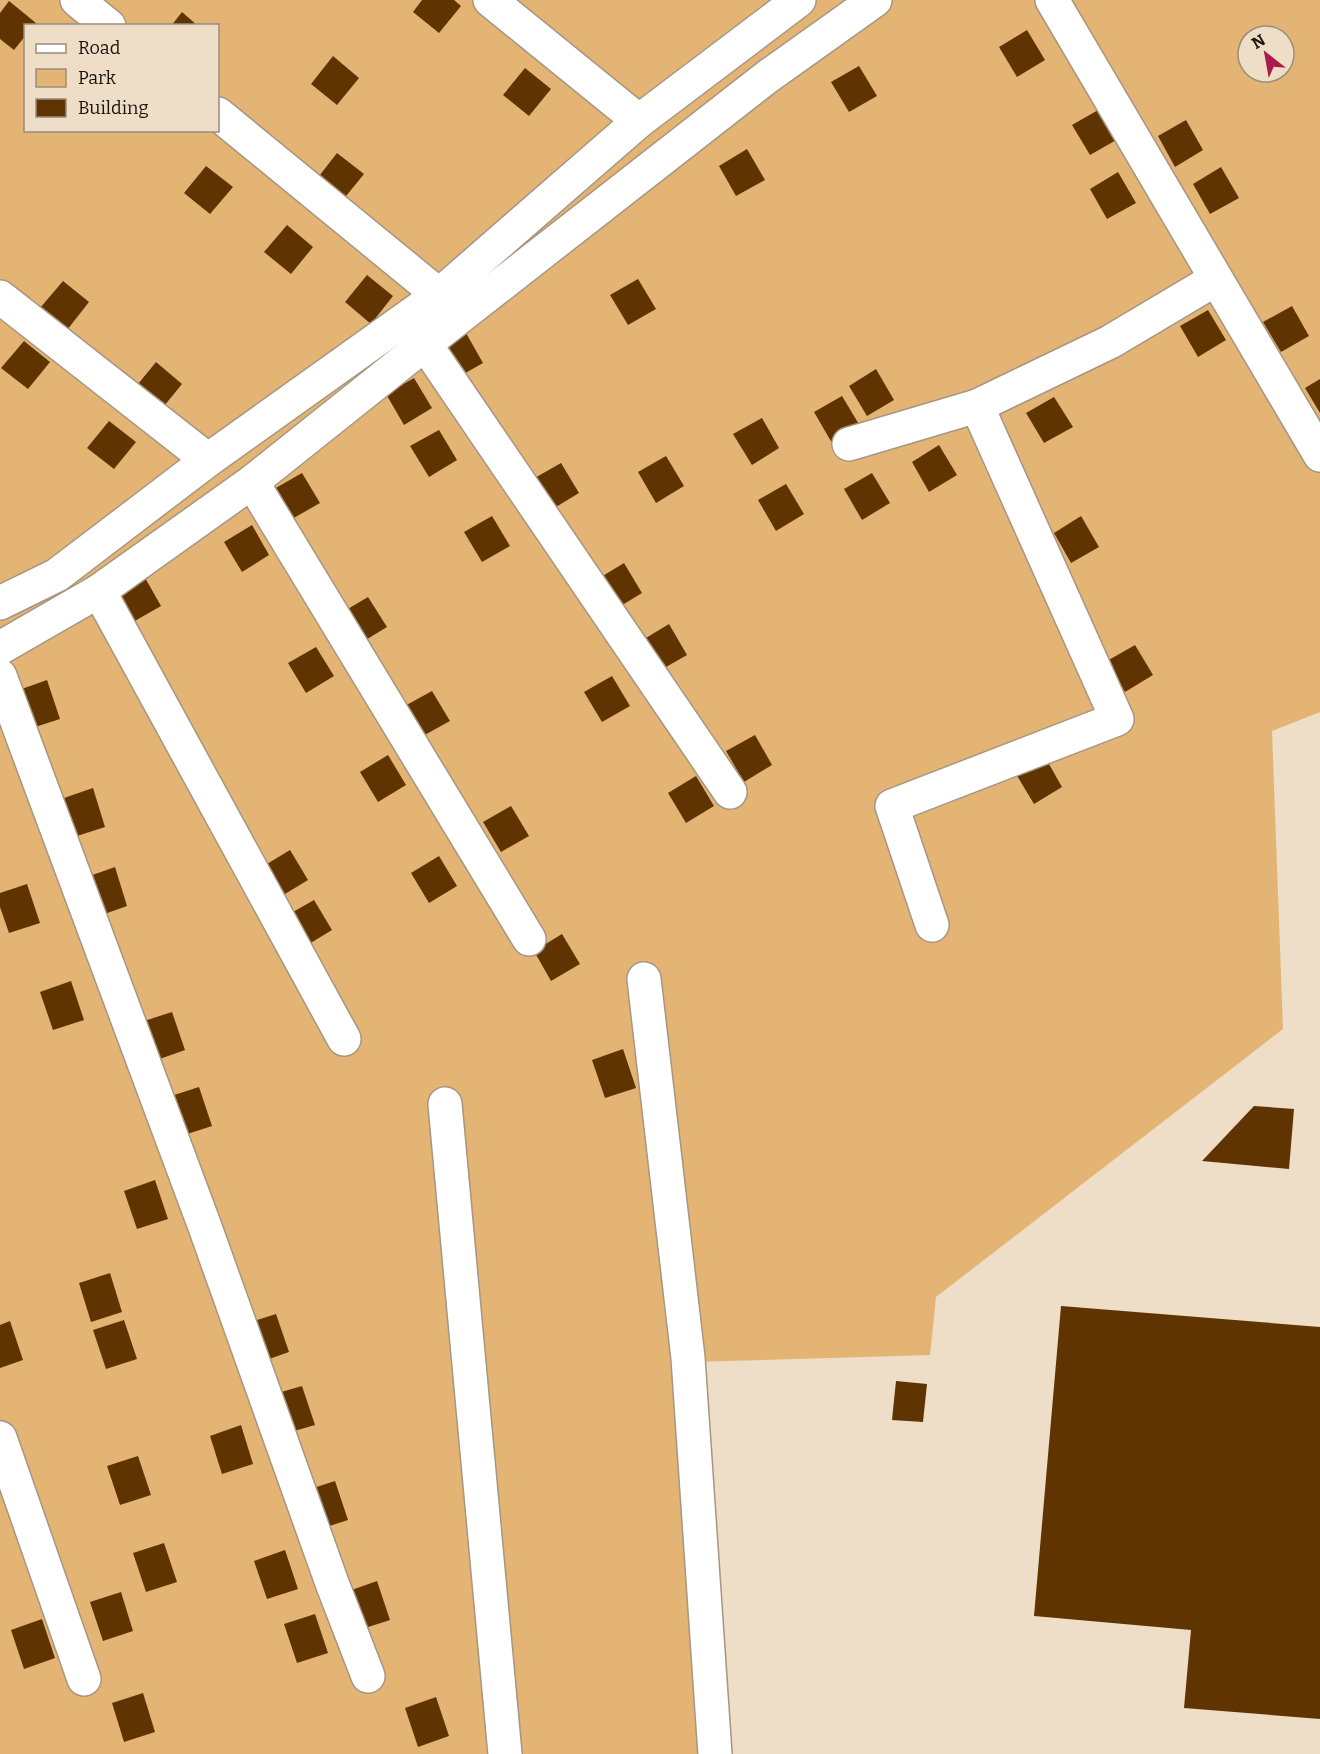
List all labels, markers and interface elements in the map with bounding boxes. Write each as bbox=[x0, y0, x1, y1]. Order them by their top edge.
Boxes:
legend bbox=[24, 24, 219, 132]
north arrow bbox=[1236, 24, 1296, 84]
text: N bbox=[1248, 30, 1269, 53]
text: Road bbox=[78, 37, 121, 59]
text: Park bbox=[78, 67, 117, 89]
text: Building bbox=[78, 97, 149, 119]

